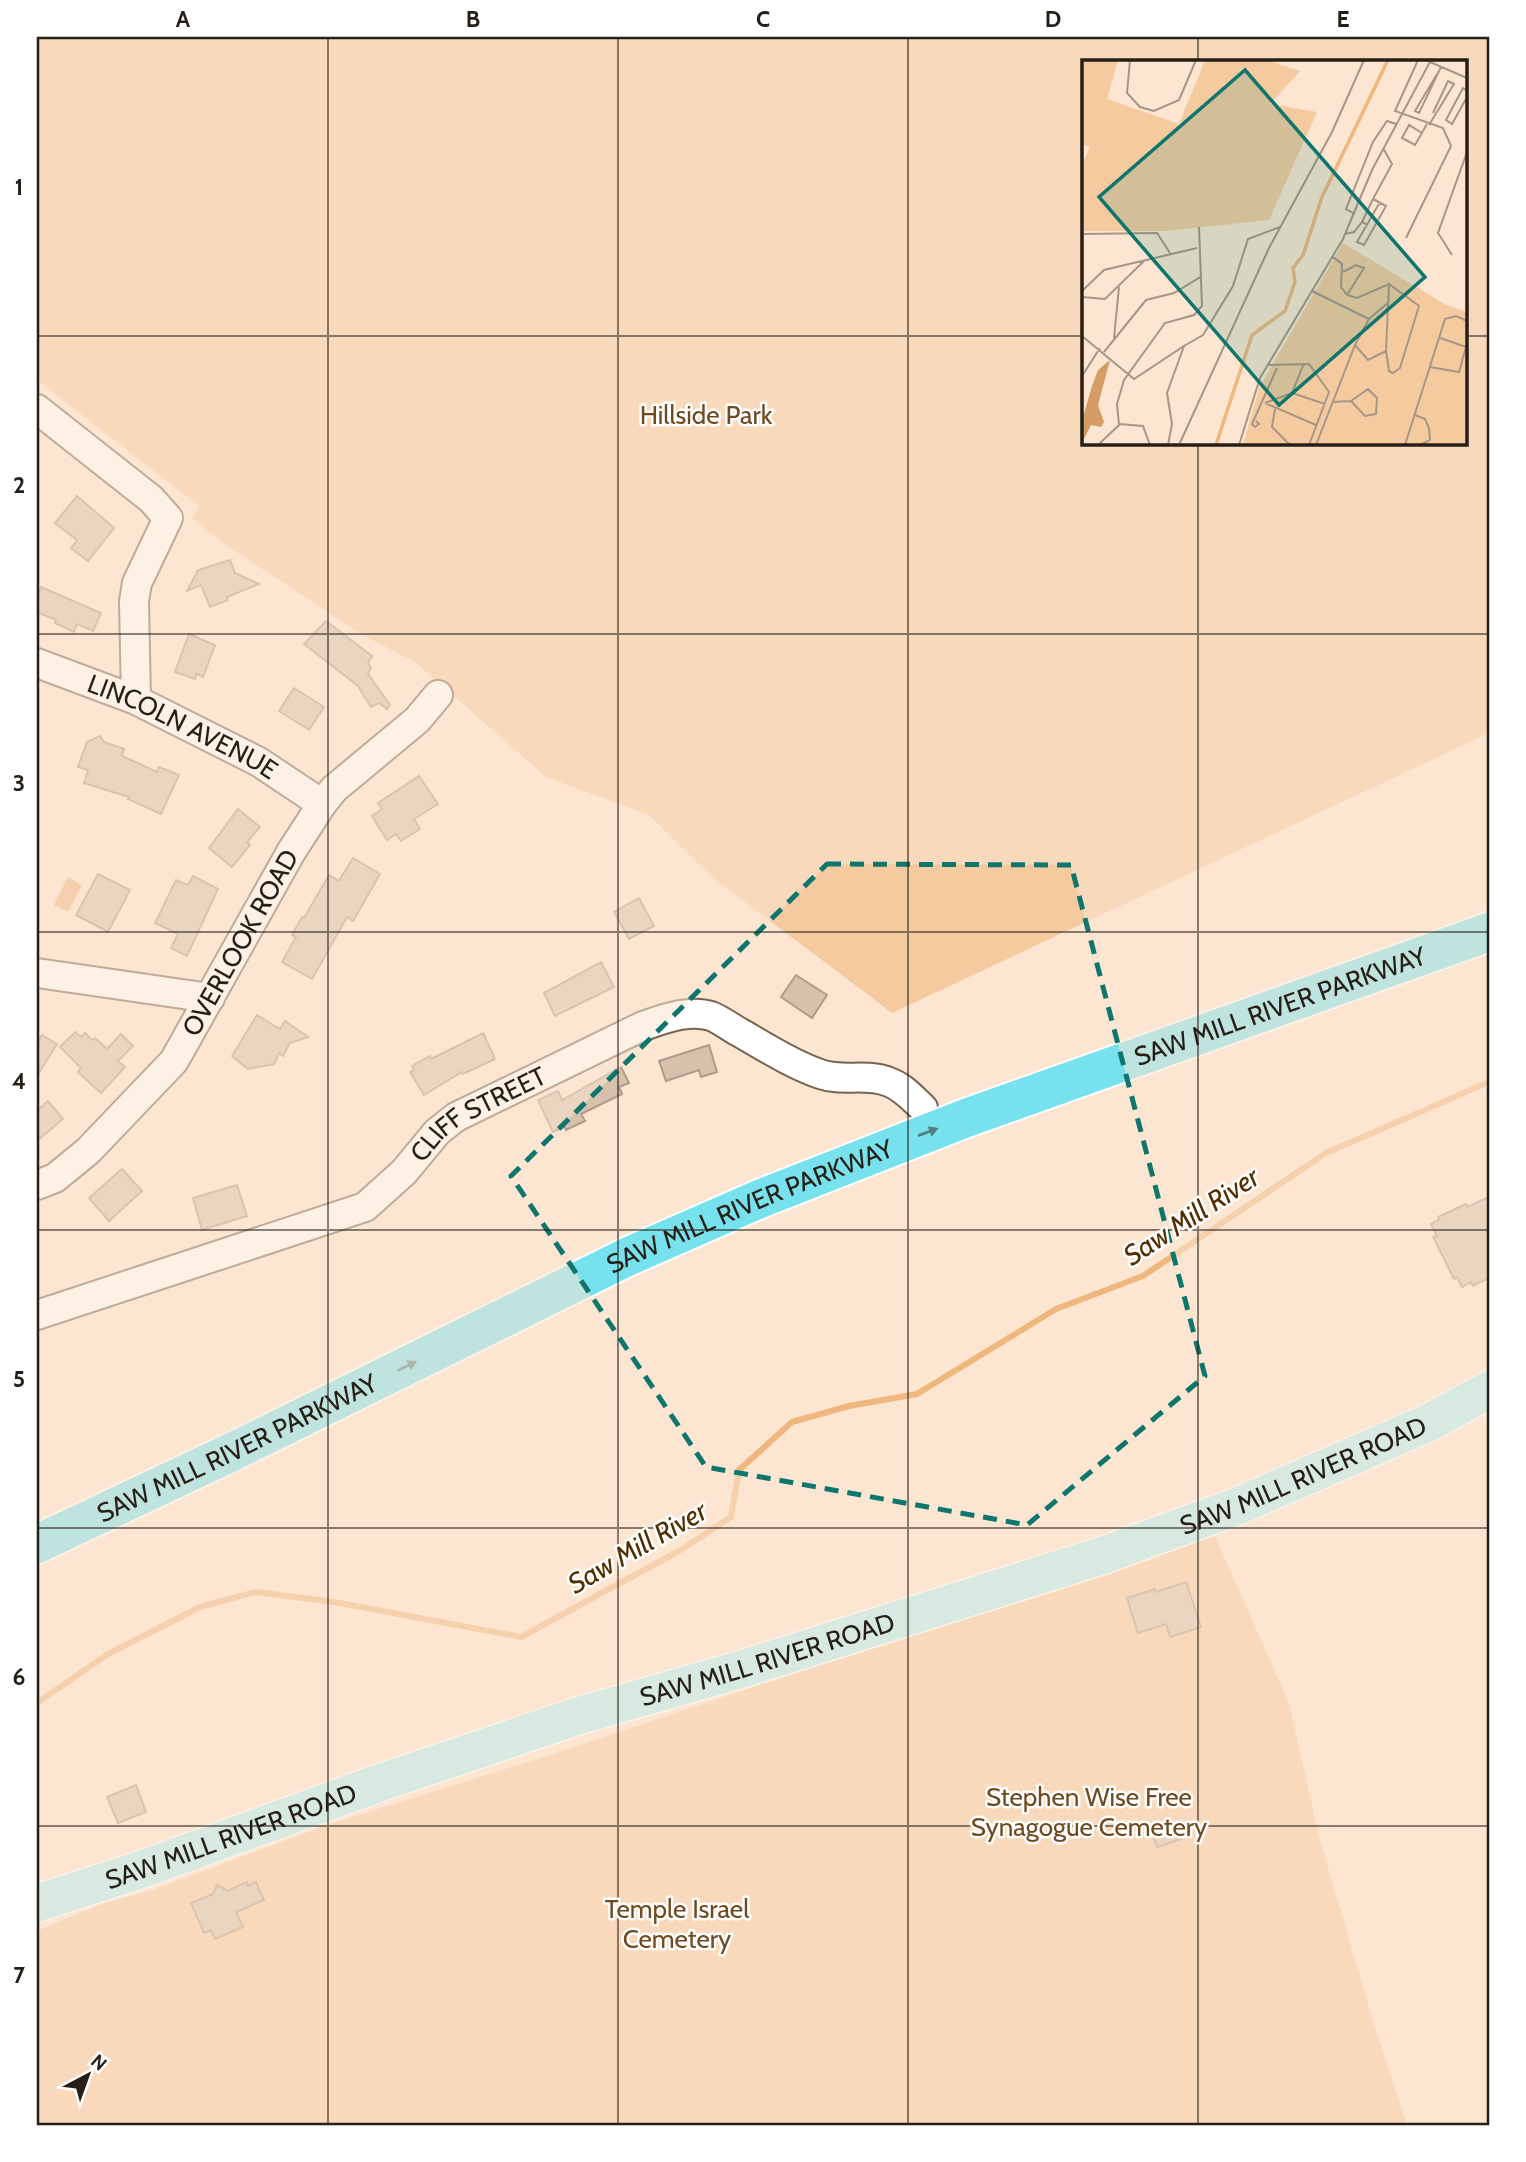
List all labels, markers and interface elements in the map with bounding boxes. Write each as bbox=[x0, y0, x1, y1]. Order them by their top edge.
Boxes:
text: A bbox=[176, 5, 191, 33]
text: B bbox=[466, 5, 480, 33]
text: C bbox=[756, 5, 770, 33]
text: D bbox=[1045, 5, 1061, 33]
text: E bbox=[1336, 5, 1350, 33]
inset map bbox=[1082, 60, 1466, 444]
text: 1 bbox=[15, 173, 23, 201]
park label: Hillside Park bbox=[640, 399, 773, 431]
text: 2 bbox=[13, 471, 25, 499]
street label: LINCOLN AVENUE bbox=[83, 667, 284, 786]
text: 3 bbox=[13, 769, 25, 797]
street label: OVERLOOK ROAD bbox=[175, 844, 305, 1042]
street label: SAW MILL RIVER PARKWAY bbox=[1130, 940, 1431, 1073]
street label: CLIFF STREET bbox=[403, 1060, 552, 1168]
text: 4 bbox=[12, 1067, 26, 1095]
one-way arrow bbox=[917, 1127, 938, 1138]
street label: SAW MILL RIVER PARKWAY bbox=[601, 1132, 898, 1281]
water label: Saw Mill River bbox=[1117, 1159, 1266, 1272]
one-way arrow bbox=[397, 1360, 417, 1371]
text: 5 bbox=[13, 1365, 25, 1393]
street label: SAW MILL RIVER PARKWAY bbox=[92, 1367, 383, 1529]
street label: SAW MILL RIVER ROAD bbox=[1176, 1410, 1431, 1542]
water label: Saw Mill River bbox=[561, 1493, 714, 1600]
street label: SAW MILL RIVER ROAD bbox=[636, 1606, 899, 1713]
text: 6 bbox=[13, 1663, 25, 1691]
street label: SAW MILL RIVER ROAD bbox=[101, 1777, 361, 1896]
park label: Stephen Wise Free Synagogue Cemetery bbox=[971, 1781, 1207, 1843]
park label: Temple Israel Cemetery bbox=[605, 1893, 749, 1955]
text: 7 bbox=[13, 1961, 25, 1989]
north arrow bbox=[52, 2039, 122, 2110]
text: N bbox=[86, 2049, 111, 2076]

